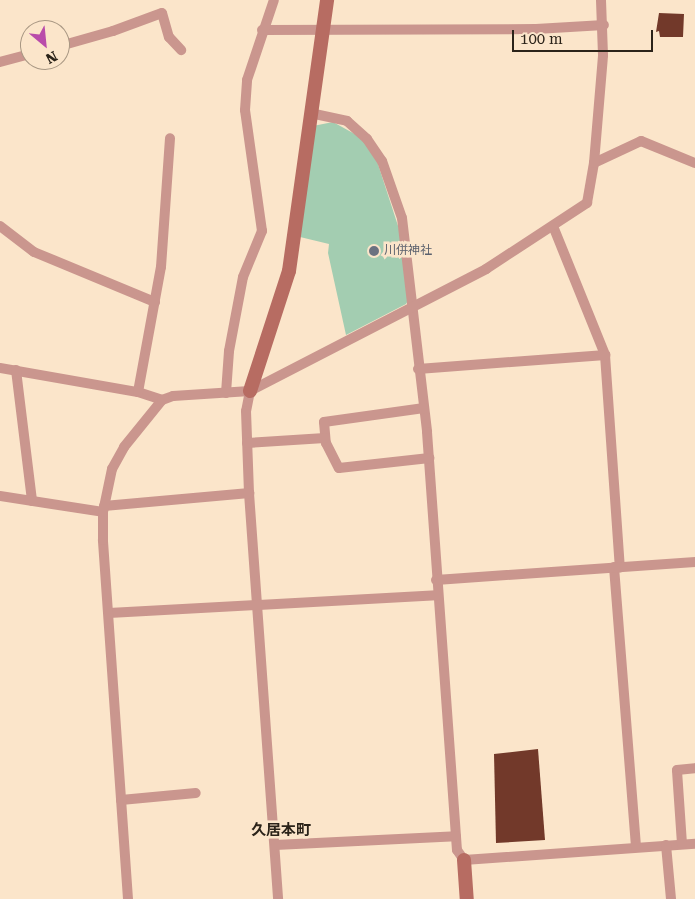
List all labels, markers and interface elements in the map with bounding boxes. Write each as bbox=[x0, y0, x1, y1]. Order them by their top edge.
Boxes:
north arrow bbox=[20, 20, 70, 70]
scale bar bbox=[515, 20, 656, 52]
text: 100 m bbox=[520, 30, 563, 48]
text: N bbox=[43, 48, 60, 67]
place label: 川併神社 bbox=[384, 244, 432, 258]
marker: 川併神社 bbox=[368, 245, 380, 257]
district label: 久居本町 bbox=[251, 822, 311, 840]

